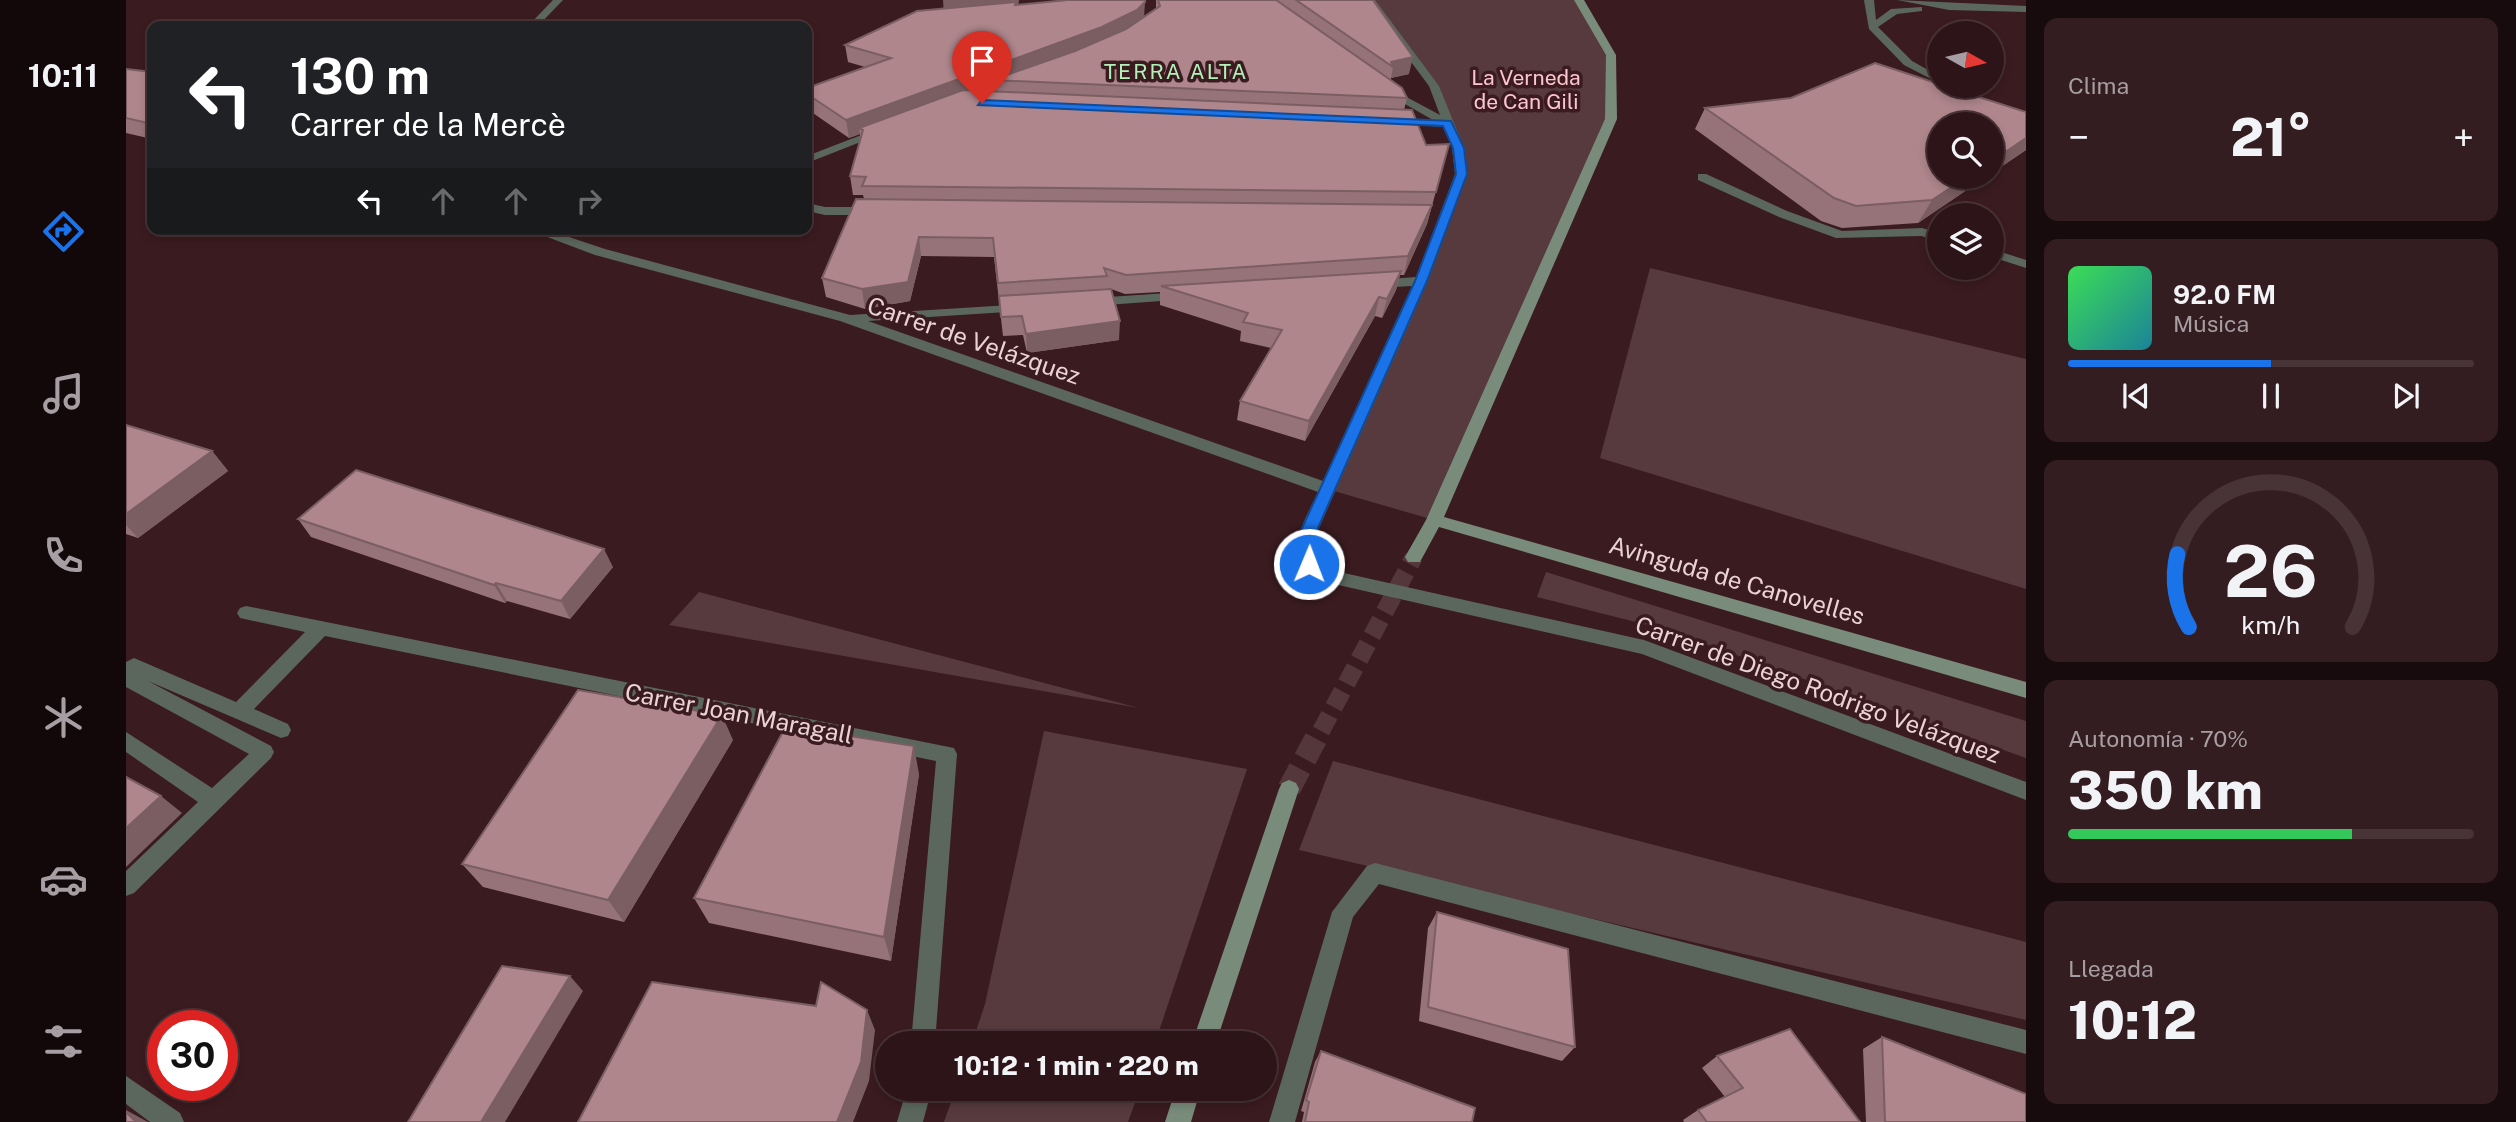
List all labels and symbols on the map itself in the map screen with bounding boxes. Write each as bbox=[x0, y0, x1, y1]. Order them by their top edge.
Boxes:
north arrow bbox=[1927, 21, 2004, 98]
pin bbox=[952, 31, 1012, 103]
district label: TERRA ALTA bbox=[1104, 59, 1248, 84]
park label: La Verneda de Can Gili bbox=[1471, 65, 1581, 114]
street label: Carrer de Velázquez bbox=[864, 290, 1084, 390]
position arrow bbox=[1272, 527, 1346, 601]
street label: Avinguda de Canovelles bbox=[1606, 530, 1868, 630]
street label: Carrer de Diego Rodrigo Velázquez bbox=[1632, 610, 2004, 768]
street label: Carrer Joan Maragall bbox=[623, 677, 855, 749]
speed limit sign: 30 bbox=[147, 1010, 238, 1101]

